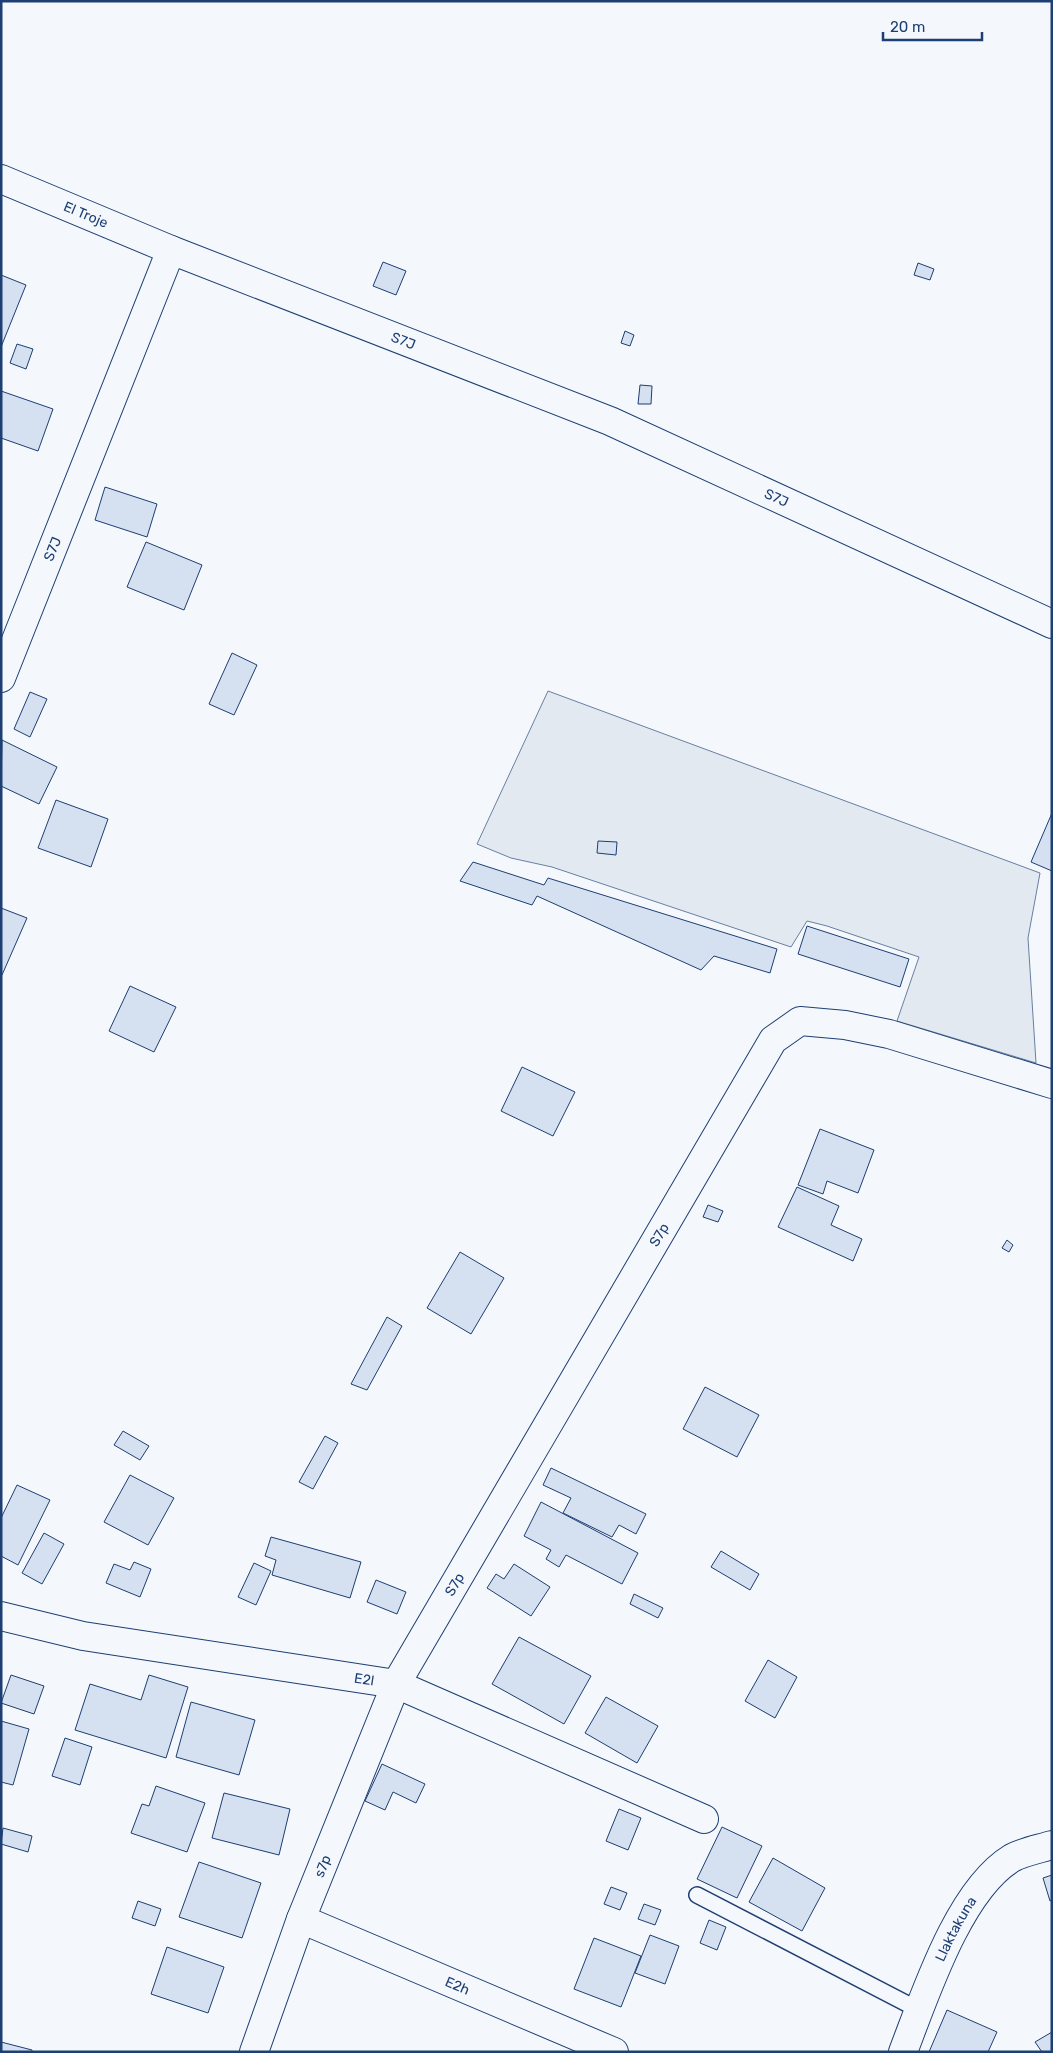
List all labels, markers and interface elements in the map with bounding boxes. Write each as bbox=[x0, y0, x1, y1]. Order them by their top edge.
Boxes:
scale bar bbox=[883, 10, 982, 42]
text: 20 m bbox=[890, 18, 925, 36]
street label: El Troje bbox=[61, 198, 111, 231]
street label: S7J bbox=[389, 328, 418, 353]
street label: S7J bbox=[762, 485, 791, 510]
street label: S7J bbox=[40, 534, 65, 563]
street label: S7p bbox=[645, 1220, 672, 1250]
street label: S7p bbox=[441, 1570, 468, 1599]
street label: E2l bbox=[353, 1669, 376, 1689]
street label: s7p bbox=[310, 1853, 334, 1880]
street label: Llaktakuna bbox=[931, 1893, 980, 1964]
street label: E2h bbox=[443, 1973, 472, 1998]

